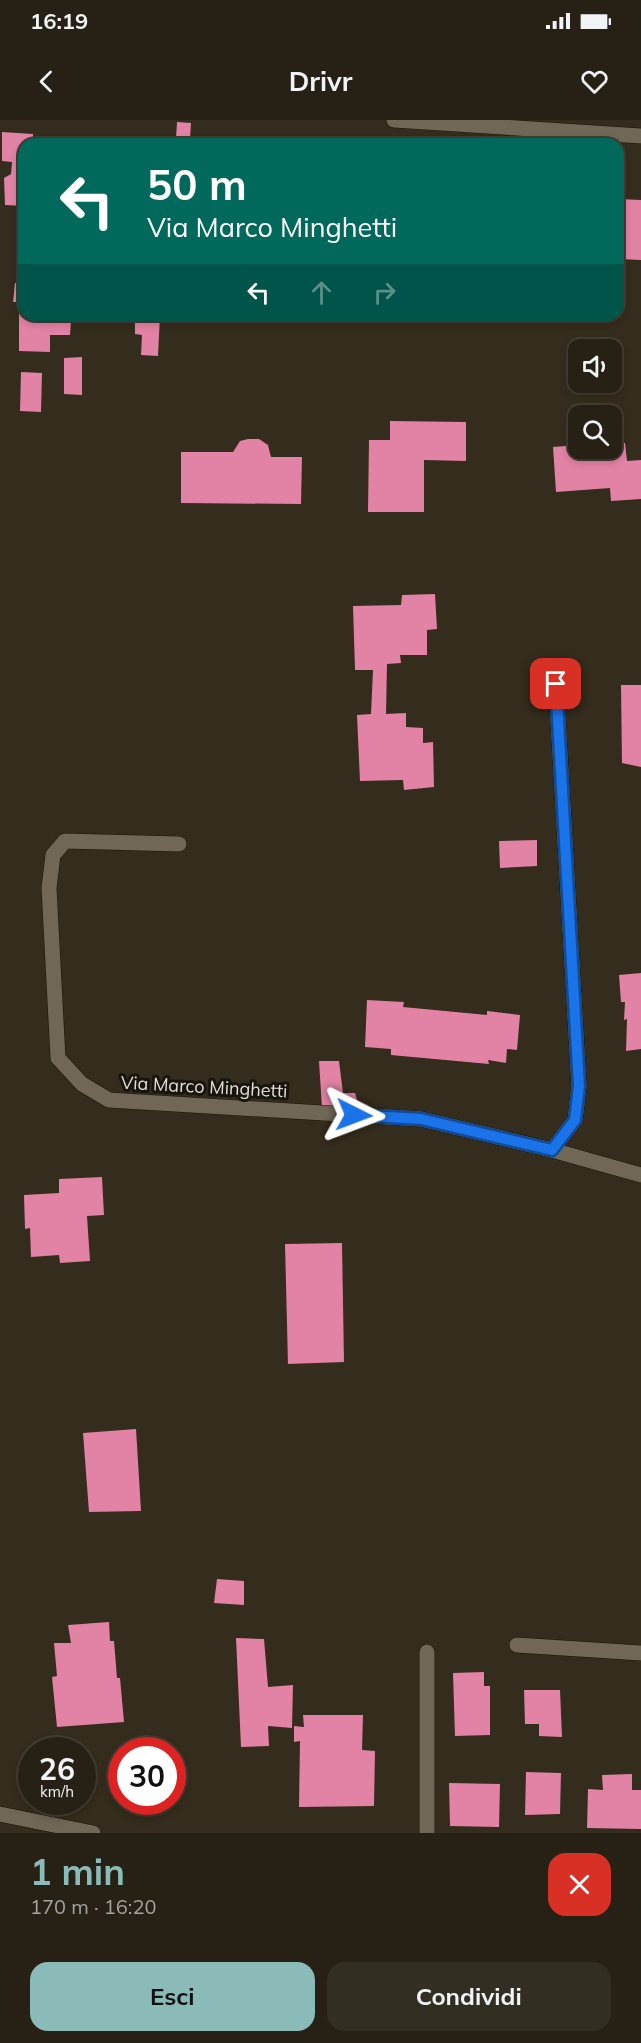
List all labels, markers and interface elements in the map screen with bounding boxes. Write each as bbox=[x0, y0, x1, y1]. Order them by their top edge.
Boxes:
text: 16:19 bbox=[30, 7, 88, 35]
text: Drivr bbox=[289, 64, 352, 98]
icon: back bbox=[30, 65, 63, 98]
icon: heart bbox=[578, 65, 611, 98]
text: 50 m bbox=[147, 158, 247, 211]
icon: left bbox=[48, 162, 126, 240]
text: Via Marco Minghetti bbox=[147, 210, 397, 244]
icon: left bbox=[242, 276, 275, 309]
icon: ahead bbox=[305, 276, 338, 309]
icon: right bbox=[368, 276, 401, 309]
map controls bbox=[568, 339, 622, 459]
button: sound bbox=[568, 339, 622, 393]
button: search bbox=[568, 405, 622, 459]
pin bbox=[530, 658, 581, 709]
icon: arrive bbox=[539, 667, 572, 700]
street label: Via Marco Minghetti bbox=[120, 1071, 288, 1102]
position arrow bbox=[322, 1083, 386, 1147]
speed limit sign: 30 bbox=[108, 1737, 186, 1815]
text: 26 bbox=[39, 1750, 75, 1788]
text: km/h bbox=[40, 1782, 74, 1801]
text: 1 min bbox=[30, 1849, 125, 1894]
button: close bbox=[548, 1853, 611, 1916]
text: 170 m · 16:20 bbox=[30, 1894, 156, 1919]
button: Esci bbox=[30, 1962, 315, 2031]
button: Condividi bbox=[327, 1962, 611, 2031]

